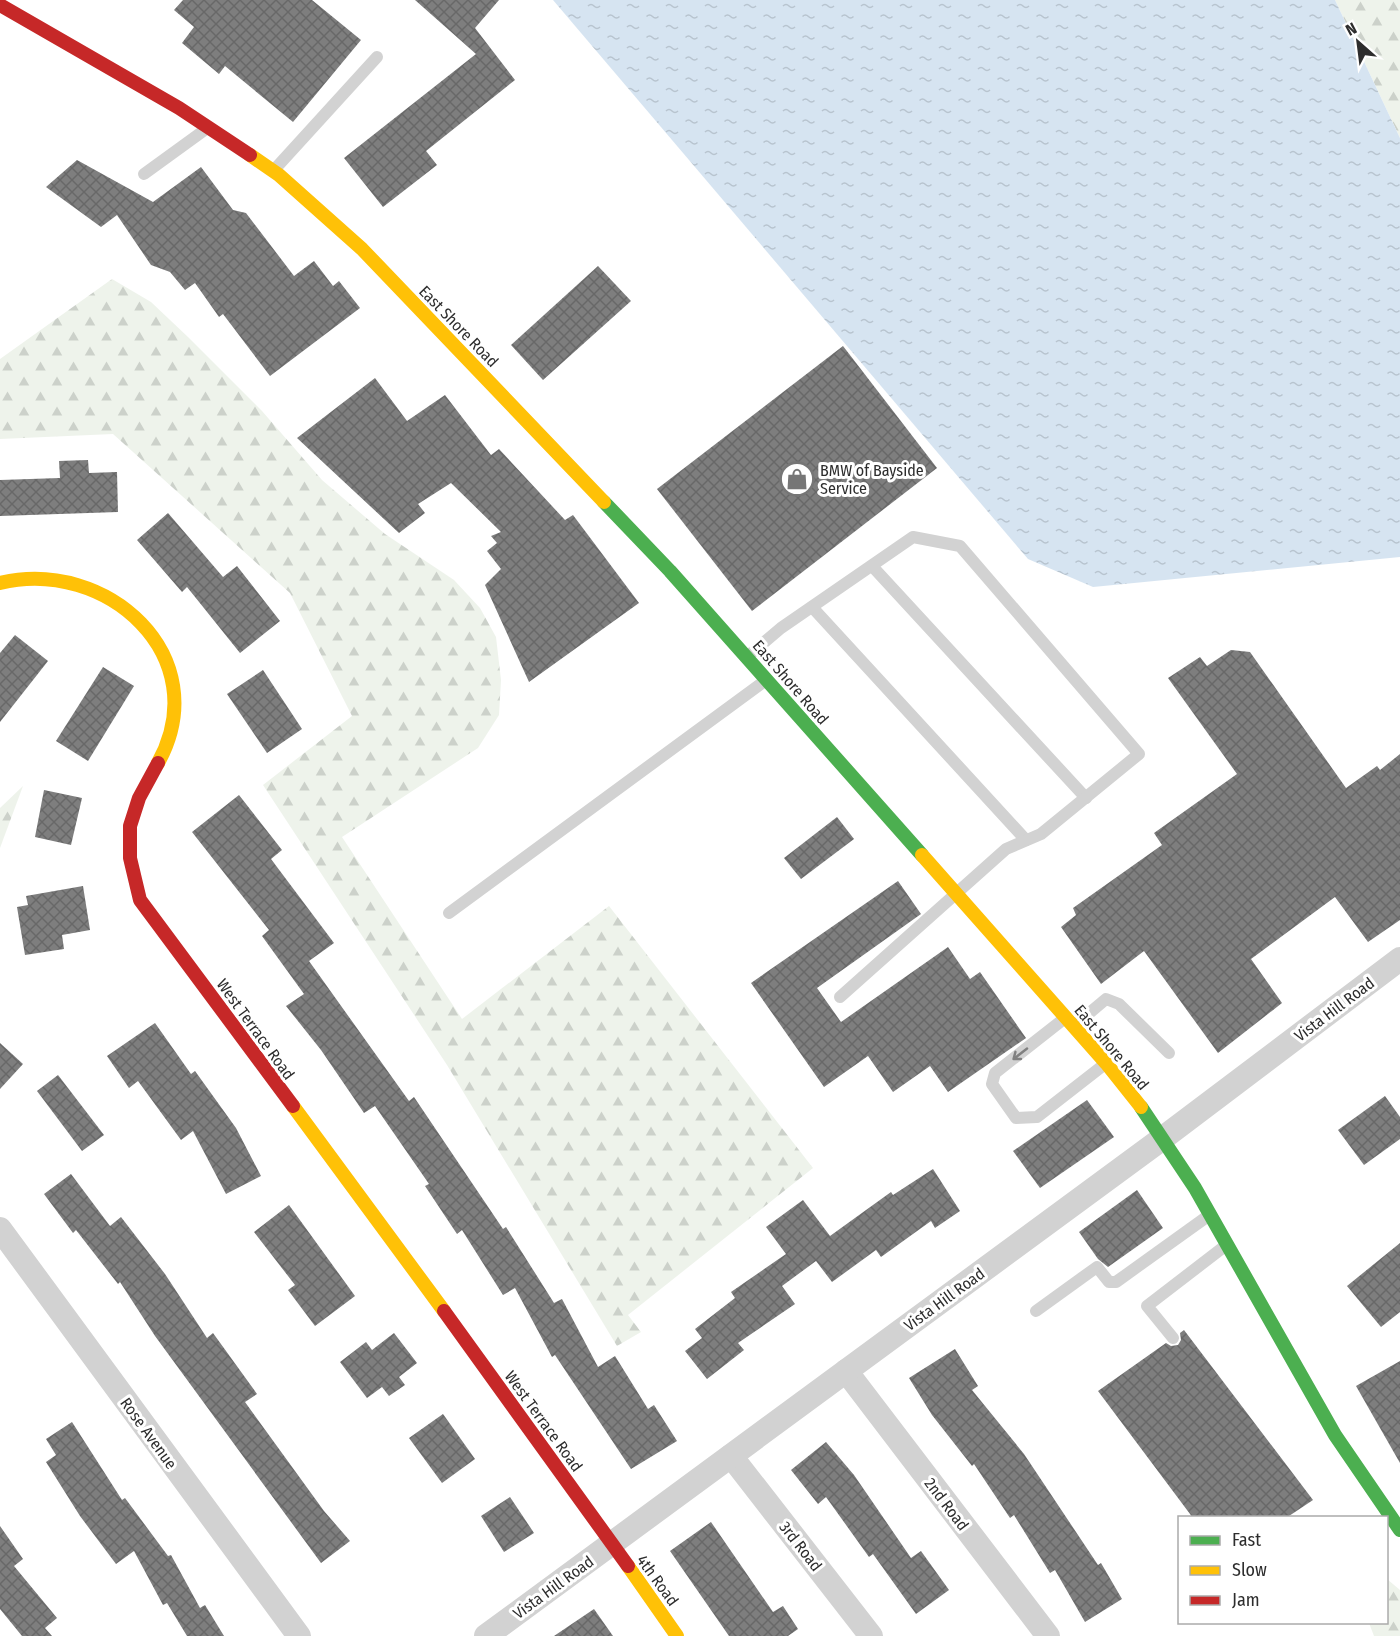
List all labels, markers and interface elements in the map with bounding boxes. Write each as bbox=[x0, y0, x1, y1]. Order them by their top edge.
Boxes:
north arrow bbox=[1328, 12, 1388, 72]
text: N bbox=[1342, 19, 1360, 40]
street label: East Shore Road bbox=[415, 282, 502, 371]
shop icon: BMW of Bayside Service bbox=[779, 461, 815, 497]
place label: BMW of Bayside Service bbox=[820, 461, 924, 498]
street label: East Shore Road bbox=[749, 636, 832, 728]
street label: Vista Hill Road bbox=[1291, 973, 1378, 1046]
street label: West Terrace Road bbox=[213, 975, 299, 1083]
street label: East Shore Road bbox=[1070, 1001, 1153, 1094]
one-way arrow bbox=[1012, 1047, 1028, 1060]
street label: Vista Hill Road bbox=[900, 1264, 988, 1335]
street label: West Terrace Road bbox=[501, 1367, 587, 1475]
street label: Rose Avenue bbox=[116, 1394, 181, 1473]
street label: 2nd Road bbox=[921, 1474, 973, 1534]
legend bbox=[1178, 1516, 1388, 1624]
street label: 3rd Road bbox=[775, 1518, 826, 1575]
text: Fast bbox=[1232, 1529, 1261, 1551]
street label: 4th Road bbox=[633, 1551, 682, 1609]
street label: Vista Hill Road bbox=[509, 1552, 597, 1623]
text: Slow bbox=[1232, 1559, 1267, 1581]
text: Jam bbox=[1232, 1589, 1260, 1611]

